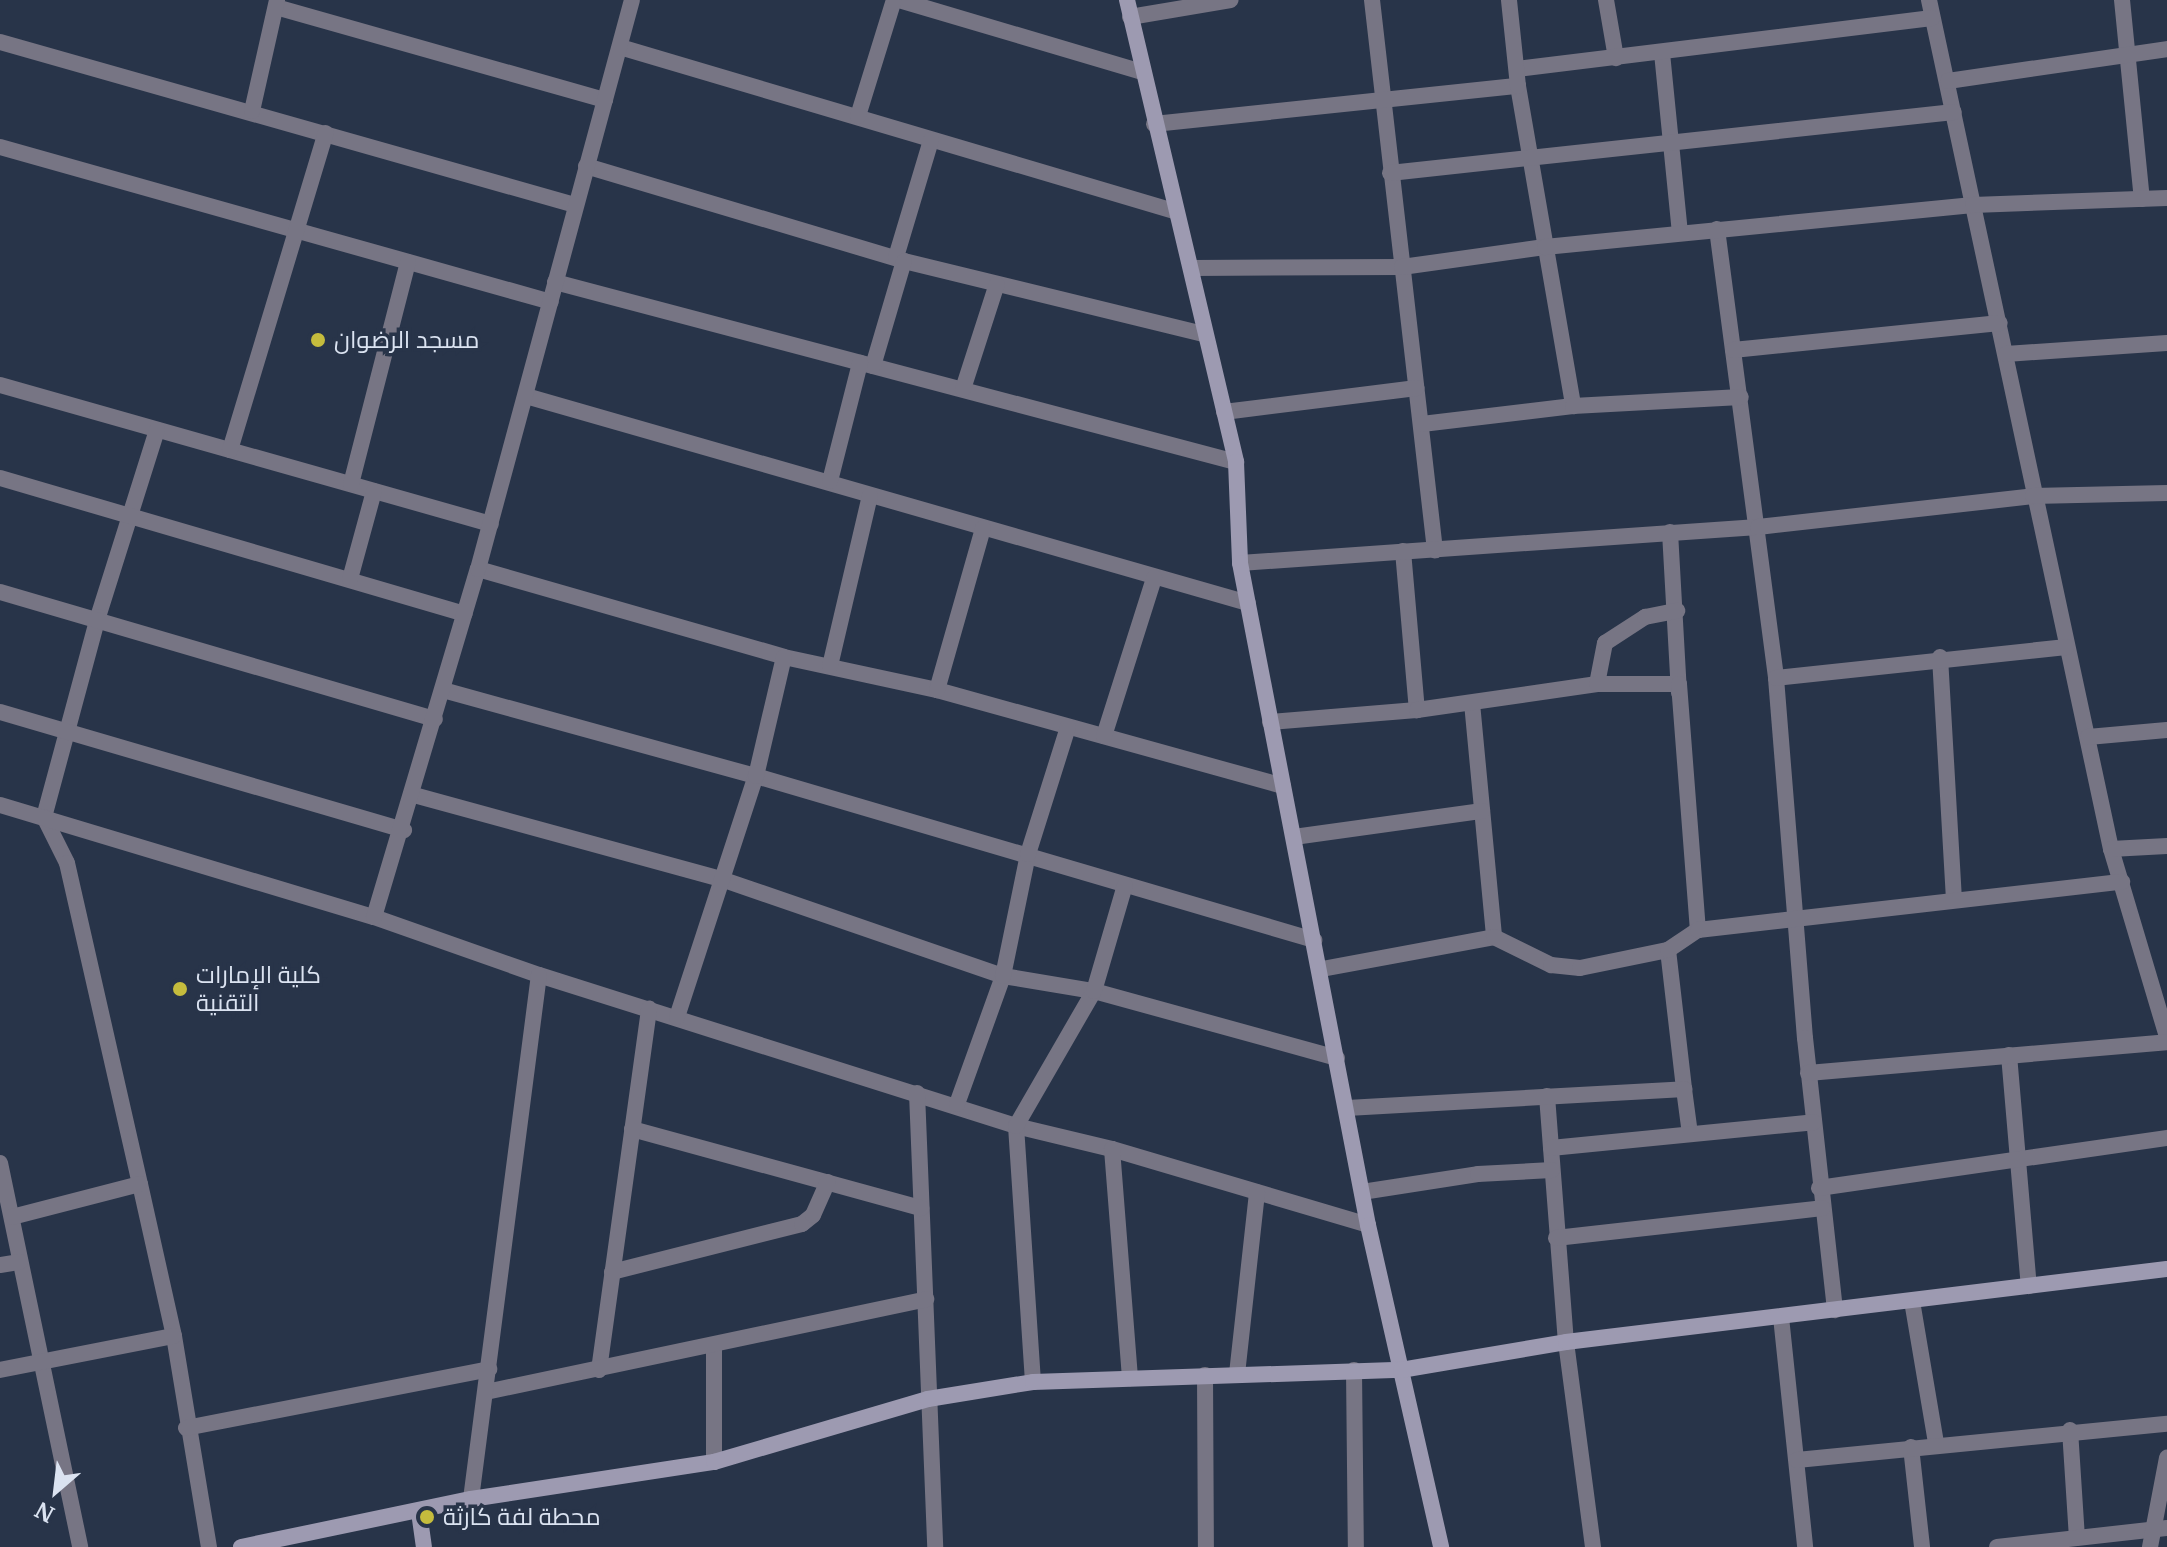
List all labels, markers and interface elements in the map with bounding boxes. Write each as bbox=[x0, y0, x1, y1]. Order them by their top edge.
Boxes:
place label: مسجد الرضوان bbox=[334, 326, 479, 354]
marker: مسجد الرضوان bbox=[309, 331, 327, 349]
place label: كلية الإمارات التقنية bbox=[196, 961, 321, 1017]
marker: كلية الإمارات التقنية bbox=[171, 980, 189, 998]
north arrow bbox=[16, 1451, 96, 1531]
text: N bbox=[30, 1496, 59, 1529]
place label: محطة لفة كارثة bbox=[443, 1503, 601, 1531]
marker: محطة لفة كارثة bbox=[418, 1508, 436, 1526]

